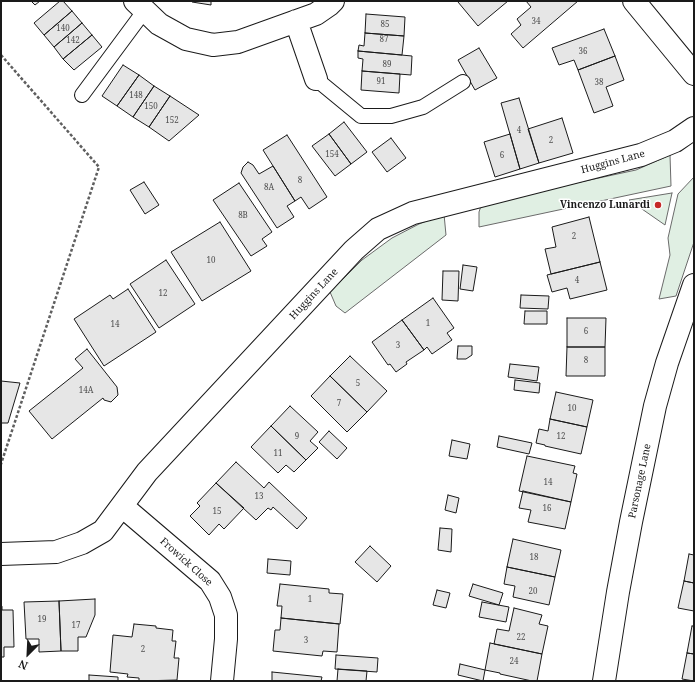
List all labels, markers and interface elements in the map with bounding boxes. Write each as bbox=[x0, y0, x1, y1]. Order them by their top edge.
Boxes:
house number: 34 bbox=[532, 17, 540, 27]
house number: 85 bbox=[381, 20, 389, 30]
house number: 140 bbox=[56, 24, 70, 34]
house number: 87 bbox=[380, 35, 388, 45]
house number: 142 bbox=[66, 36, 80, 46]
house number: 36 bbox=[579, 47, 587, 57]
house number: 89 bbox=[383, 60, 391, 70]
house number: 91 bbox=[377, 77, 385, 87]
house number: 38 bbox=[595, 78, 603, 88]
house number: 148 bbox=[129, 91, 143, 101]
house number: 150 bbox=[144, 102, 158, 112]
house number: 152 bbox=[165, 116, 179, 126]
house number: 4 bbox=[517, 126, 521, 136]
house number: 2 bbox=[549, 136, 553, 146]
street label: Huggins Lane bbox=[580, 148, 646, 176]
house number: 154 bbox=[325, 150, 339, 160]
house number: 6 bbox=[500, 151, 504, 161]
house number: 8 bbox=[298, 176, 302, 186]
house number: 8A bbox=[264, 183, 274, 193]
place label: Vincenzo Lunardi bbox=[560, 199, 650, 211]
marker: Vincenzo Lunardi bbox=[653, 200, 663, 210]
house number: 8B bbox=[238, 211, 248, 221]
house number: 2 bbox=[572, 232, 576, 242]
house number: 10 bbox=[207, 256, 215, 266]
street label: Huggins Lane bbox=[287, 266, 341, 322]
house number: 4 bbox=[575, 276, 579, 286]
house number: 12 bbox=[159, 289, 167, 299]
house number: 1 bbox=[426, 319, 430, 329]
house number: 14 bbox=[111, 320, 119, 330]
house number: 6 bbox=[584, 327, 588, 337]
house number: 3 bbox=[396, 341, 400, 351]
house number: 8 bbox=[584, 356, 588, 366]
house number: 5 bbox=[356, 379, 360, 389]
house number: 14A bbox=[79, 386, 93, 396]
house number: 7 bbox=[337, 399, 341, 409]
house number: 10 bbox=[568, 404, 576, 414]
house number: 9 bbox=[295, 432, 299, 442]
house number: 12 bbox=[557, 432, 565, 442]
street label: Parsonage Lane bbox=[626, 443, 654, 519]
house number: 11 bbox=[274, 449, 282, 459]
house number: 14 bbox=[544, 478, 552, 488]
house number: 13 bbox=[255, 492, 263, 502]
house number: 16 bbox=[543, 504, 551, 514]
house number: 15 bbox=[213, 507, 221, 517]
street label: Frowick Close bbox=[157, 535, 215, 589]
house number: 18 bbox=[530, 553, 538, 563]
house number: 20 bbox=[529, 587, 537, 597]
house number: 1 bbox=[308, 595, 312, 605]
house number: 19 bbox=[38, 615, 46, 625]
house number: 17 bbox=[72, 621, 80, 631]
house number: 22 bbox=[517, 633, 525, 643]
north arrow bbox=[8, 634, 48, 674]
house number: 3 bbox=[304, 636, 308, 646]
house number: 2 bbox=[141, 645, 145, 655]
text: N bbox=[16, 657, 30, 674]
house number: 24 bbox=[510, 657, 518, 667]

